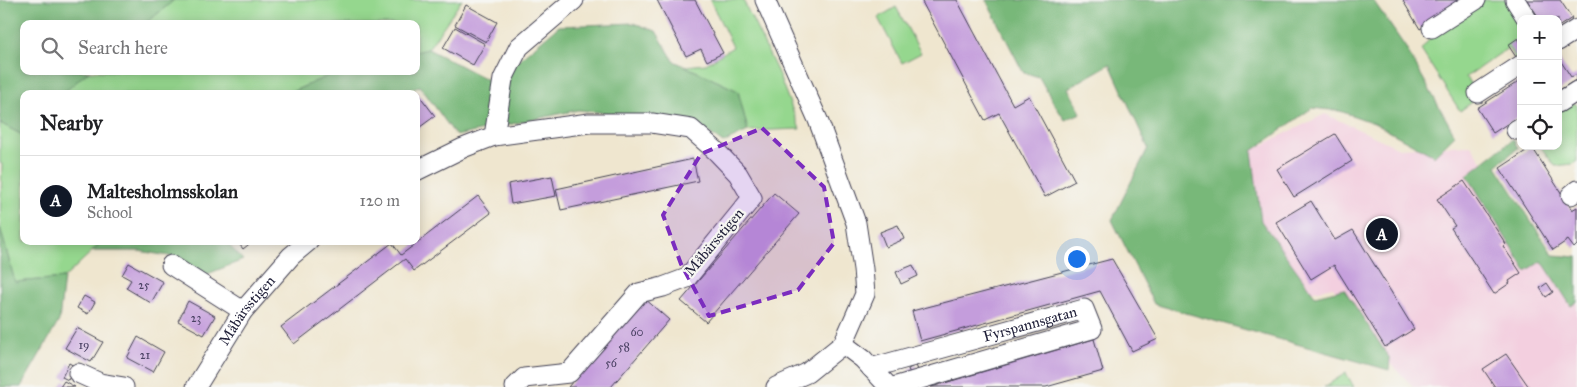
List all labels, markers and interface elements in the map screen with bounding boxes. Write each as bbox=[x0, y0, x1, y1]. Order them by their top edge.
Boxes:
map controls bbox=[1517, 15, 1562, 150]
button: + bbox=[1517, 15, 1562, 60]
search box bbox=[20, 20, 420, 75]
icon: search bbox=[38, 34, 66, 62]
text: Search here bbox=[78, 36, 168, 59]
button: − bbox=[1517, 60, 1562, 105]
button: locate bbox=[1517, 105, 1562, 150]
text: Nearby bbox=[40, 110, 103, 136]
text: Maltesholmsskolan bbox=[87, 180, 238, 203]
text: A bbox=[51, 191, 61, 210]
text: 120 m bbox=[360, 191, 400, 210]
text: School bbox=[87, 203, 132, 222]
street label: Måbärsstigen bbox=[681, 205, 747, 279]
pin: A bbox=[1366, 215, 1398, 253]
your location bbox=[1064, 246, 1090, 272]
street label: Måbärsstigen bbox=[215, 272, 279, 349]
house number: 25 bbox=[138, 278, 150, 292]
street label: Fyrspannsgatan bbox=[981, 302, 1079, 346]
house number: 23 bbox=[191, 311, 202, 325]
house number: 60 bbox=[630, 325, 644, 339]
house number: 19 bbox=[78, 338, 90, 352]
house number: 58 bbox=[618, 340, 630, 354]
house number: 21 bbox=[140, 348, 151, 362]
house number: 56 bbox=[605, 356, 618, 370]

